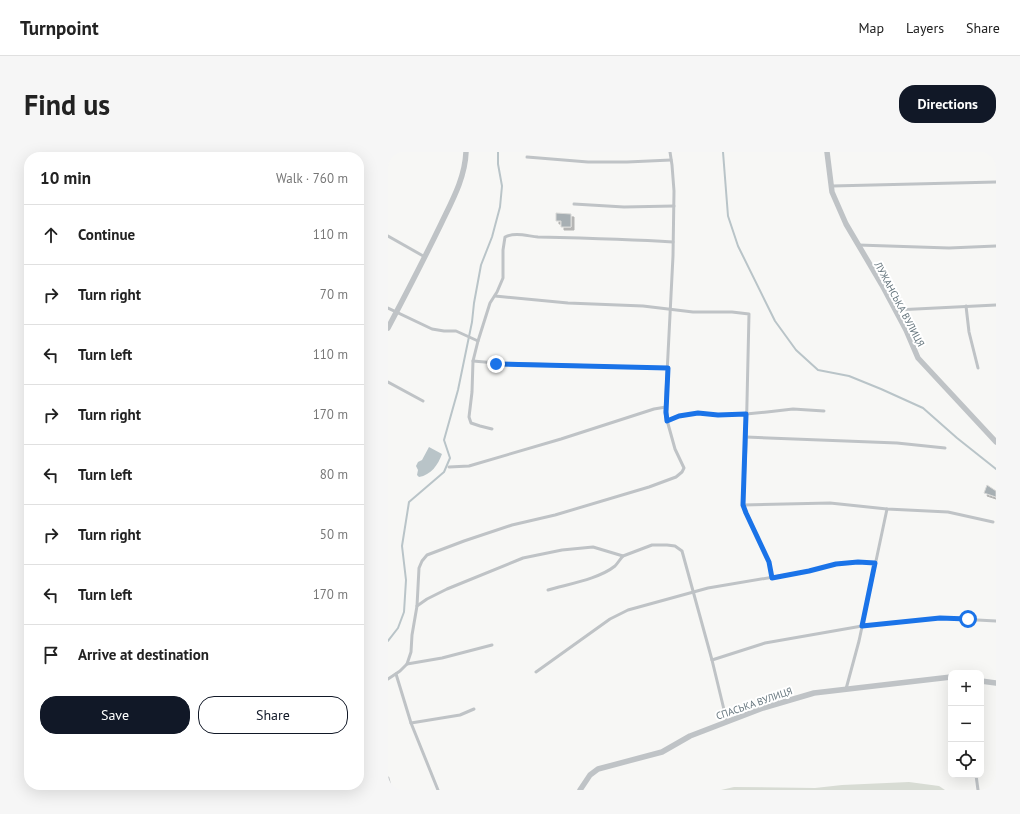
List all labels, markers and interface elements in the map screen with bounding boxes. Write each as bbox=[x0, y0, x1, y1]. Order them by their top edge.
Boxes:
text: Turnpoint bbox=[20, 16, 99, 40]
text: Map bbox=[858, 19, 884, 37]
text: Layers bbox=[906, 19, 944, 37]
text: Share bbox=[966, 19, 1000, 37]
button: Directions bbox=[899, 85, 996, 123]
text: Find us bbox=[24, 86, 110, 123]
text: 10 min bbox=[40, 167, 91, 189]
text: Walk · 760 m bbox=[276, 170, 348, 187]
icon: ahead bbox=[40, 224, 62, 246]
text: Continue bbox=[78, 225, 135, 244]
text: 110 m bbox=[313, 226, 348, 243]
street label: ЛУЖАНСЬКА ВУЛИЦЯ bbox=[871, 259, 927, 349]
icon: right bbox=[40, 284, 62, 306]
text: Turn right bbox=[78, 285, 141, 304]
text: 70 m bbox=[320, 286, 348, 303]
icon: left bbox=[40, 344, 62, 366]
text: Turn left bbox=[78, 345, 132, 364]
text: 110 m bbox=[313, 346, 348, 363]
route end bbox=[487, 355, 505, 373]
icon: right bbox=[40, 404, 62, 426]
text: Turn right bbox=[78, 405, 141, 424]
text: 170 m bbox=[313, 406, 348, 423]
icon: left bbox=[40, 464, 62, 486]
text: Turn left bbox=[78, 465, 132, 484]
text: 80 m bbox=[320, 466, 348, 483]
icon: right bbox=[40, 524, 62, 546]
text: Turn right bbox=[78, 525, 141, 544]
text: 50 m bbox=[320, 526, 348, 543]
icon: left bbox=[40, 584, 62, 606]
text: Turn left bbox=[78, 585, 132, 604]
text: 170 m bbox=[313, 586, 348, 603]
route start bbox=[959, 610, 977, 628]
icon: arrive bbox=[40, 644, 62, 666]
text: Arrive at destination bbox=[78, 645, 209, 664]
map controls bbox=[948, 670, 984, 778]
button: + bbox=[948, 670, 984, 706]
street label: СПАСЬКА ВУЛИЦЯ bbox=[714, 684, 794, 723]
button: Save bbox=[40, 696, 190, 734]
button: Share bbox=[198, 696, 348, 734]
button: − bbox=[948, 706, 984, 742]
button: locate bbox=[948, 742, 984, 778]

